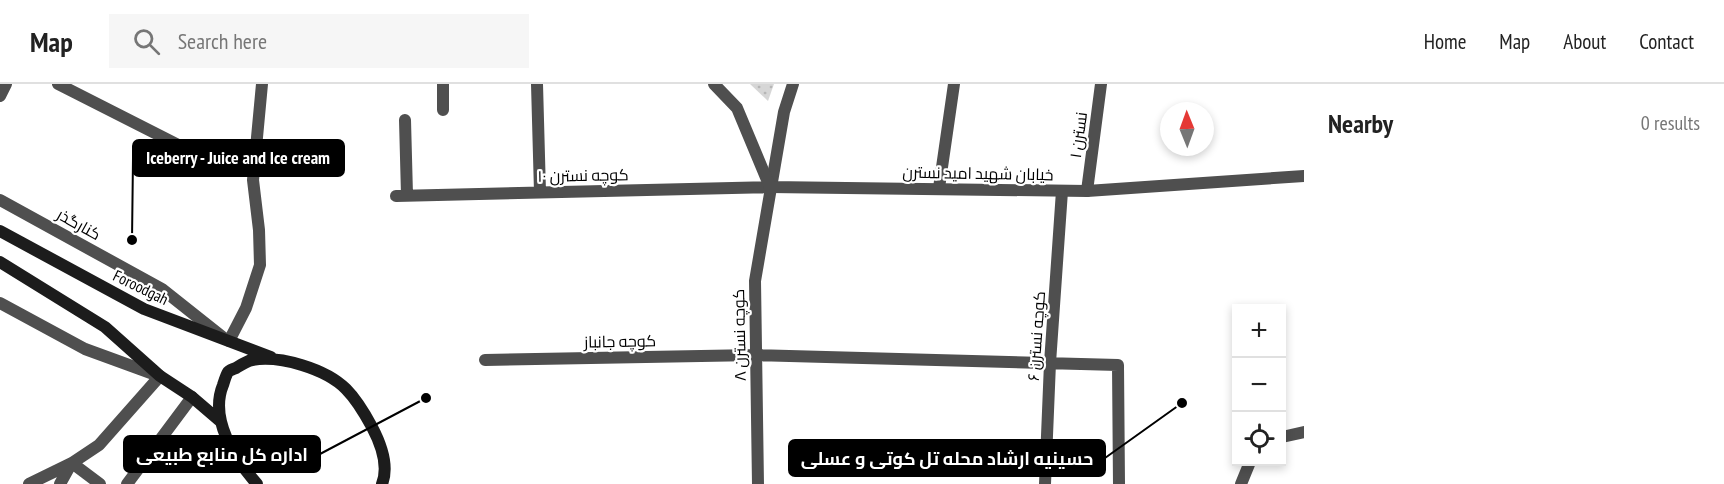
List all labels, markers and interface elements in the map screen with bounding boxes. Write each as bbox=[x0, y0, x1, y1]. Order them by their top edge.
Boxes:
search box bbox=[109, 14, 529, 68]
text: Map bbox=[30, 23, 73, 60]
icon: search bbox=[130, 25, 163, 58]
text: Search here bbox=[178, 27, 267, 55]
text: Home bbox=[1424, 28, 1466, 55]
text: Map bbox=[1499, 28, 1530, 55]
text: About bbox=[1563, 28, 1606, 55]
text: Contact bbox=[1639, 28, 1694, 55]
north arrow bbox=[1160, 102, 1214, 156]
text: Nearby bbox=[1328, 107, 1393, 140]
text: 0 results bbox=[1641, 110, 1700, 136]
street label: نسترن ۱ bbox=[1065, 111, 1092, 160]
callout: Iceberry - Juice and Ice cream bbox=[133, 140, 344, 176]
text: Iceberry - Juice and Ice cream bbox=[146, 146, 330, 169]
street label: خیابان شهید امید نسترن bbox=[902, 162, 1054, 185]
street label: کوچه نسترن ۱۰ bbox=[537, 164, 629, 188]
street label: کنارگذر bbox=[53, 203, 104, 244]
street label: Foroodgah bbox=[110, 265, 172, 309]
street label: کوچه نسترن ۸ bbox=[728, 289, 752, 381]
street label: کوچه نسترن ۶ bbox=[1023, 290, 1051, 382]
map controls bbox=[1232, 304, 1286, 466]
button: + bbox=[1232, 304, 1286, 358]
street label: کوچه جانباز bbox=[583, 330, 656, 354]
button: − bbox=[1232, 358, 1286, 412]
button: locate bbox=[1232, 412, 1286, 466]
callout: اداره کل منابع طبیعی bbox=[124, 436, 320, 472]
callout: حسینیه ارشاد محله تل کوتی و عسلی bbox=[789, 440, 1105, 476]
text: اداره کل منابع طبیعی bbox=[136, 443, 308, 467]
text: حسینیه ارشاد محله تل کوتی و عسلی bbox=[801, 447, 1093, 470]

